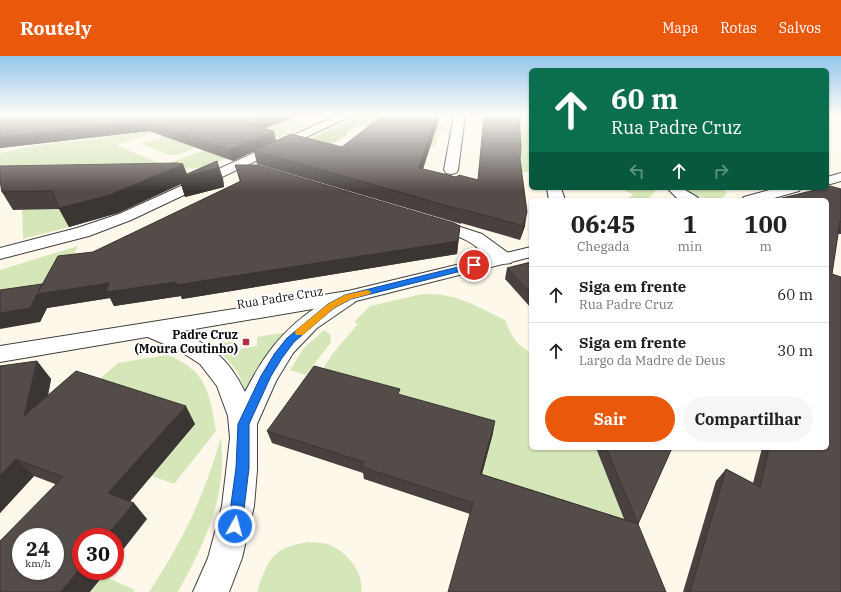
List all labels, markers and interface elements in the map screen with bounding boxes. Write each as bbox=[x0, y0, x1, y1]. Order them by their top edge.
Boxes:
text: Routely bbox=[20, 16, 92, 40]
text: Mapa bbox=[662, 19, 698, 37]
text: Rotas bbox=[720, 19, 757, 37]
text: Salvos bbox=[779, 19, 821, 37]
text: 60 m bbox=[611, 80, 678, 117]
icon: ahead bbox=[545, 84, 597, 136]
text: Rua Padre Cruz bbox=[611, 116, 742, 139]
icon: left bbox=[626, 160, 648, 182]
icon: ahead bbox=[668, 160, 690, 182]
icon: right bbox=[710, 160, 732, 182]
text: 06:45 bbox=[571, 208, 636, 240]
text: 1 bbox=[683, 208, 697, 240]
text: 100 bbox=[744, 208, 787, 240]
text: Chegada bbox=[577, 238, 630, 255]
text: min bbox=[677, 238, 702, 255]
text: m bbox=[759, 238, 772, 255]
pin bbox=[457, 248, 491, 282]
icon: arrive bbox=[463, 254, 485, 276]
text: Siga em frente bbox=[579, 277, 686, 296]
street label: Rua Padre Cruz bbox=[236, 283, 324, 312]
icon: ahead bbox=[545, 284, 567, 306]
text: 60 m bbox=[777, 285, 813, 304]
text: Rua Padre Cruz bbox=[579, 296, 673, 313]
place label: Padre Cruz (Moura Coutinho) bbox=[134, 327, 238, 356]
text: Siga em frente bbox=[579, 333, 686, 352]
marker: Padre Cruz (Moura Coutinho) bbox=[241, 337, 251, 347]
icon: ahead bbox=[545, 340, 567, 362]
text: 30 m bbox=[777, 341, 813, 360]
text: Largo da Madre de Deus bbox=[579, 352, 725, 369]
button: Sair bbox=[545, 396, 675, 442]
button: Compartilhar bbox=[683, 396, 813, 442]
position arrow bbox=[214, 505, 256, 547]
speed limit sign: 30 bbox=[72, 528, 124, 580]
text: 24 bbox=[26, 535, 50, 562]
text: km/h bbox=[25, 557, 51, 570]

